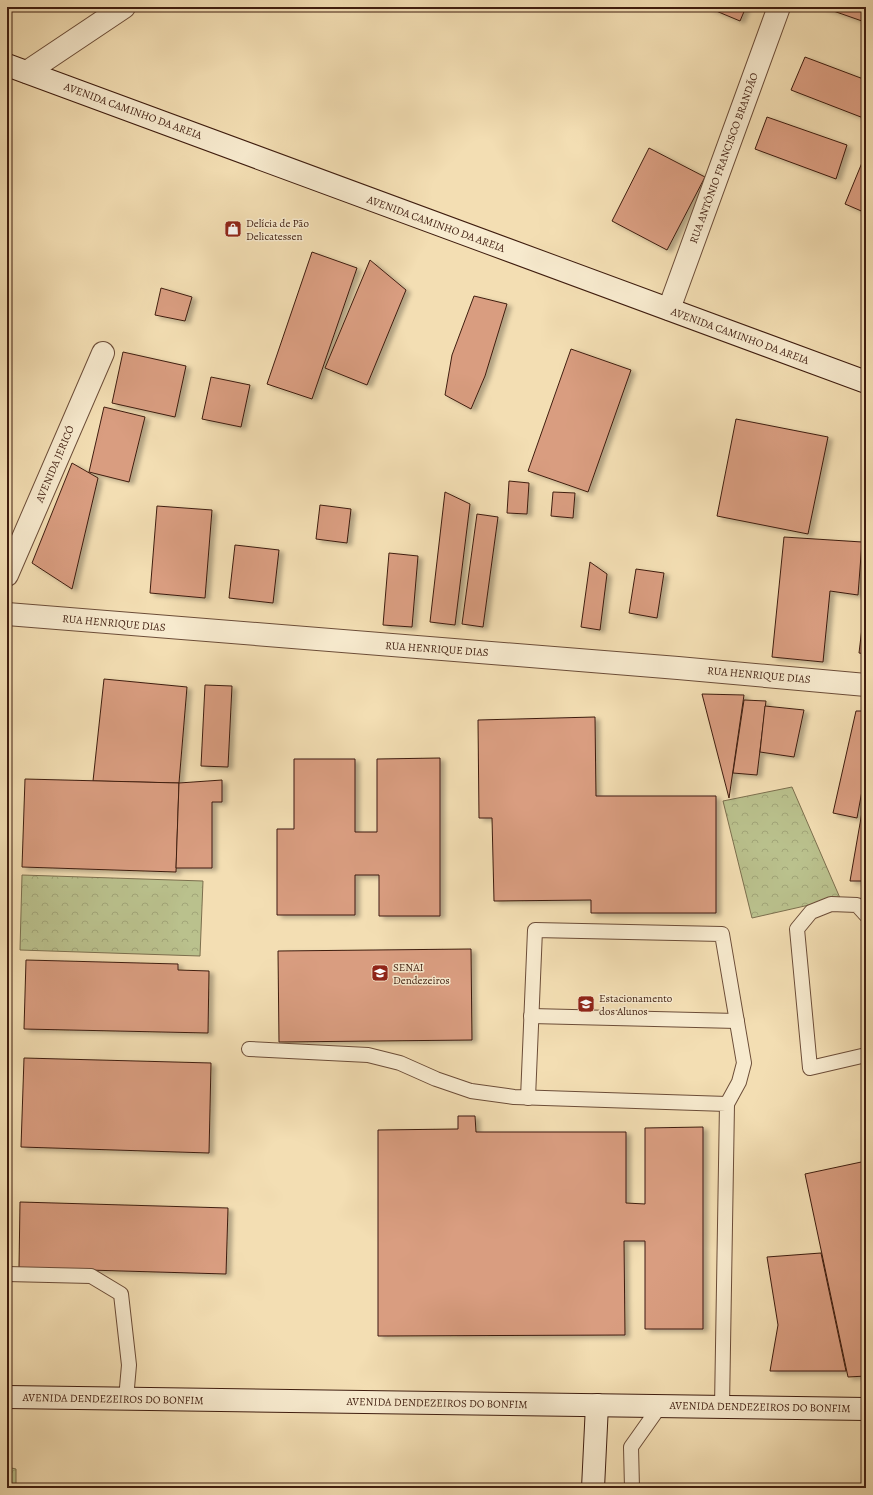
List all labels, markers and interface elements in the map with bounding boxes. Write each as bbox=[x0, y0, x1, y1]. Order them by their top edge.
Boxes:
street label: RUA ANTÔNIO FRANCISCO BRANDÃO bbox=[686, 70, 762, 246]
street label: AVENIDA CAMINHO DA AREIA bbox=[61, 79, 205, 143]
street label: AVENIDA CAMINHO DA AREIA bbox=[364, 192, 508, 256]
place label: Delícia de Pão Delicatessen bbox=[246, 216, 309, 244]
shop icon: Delícia de Pão Delicatessen bbox=[223, 219, 243, 239]
street label: AVENIDA CAMINHO DA AREIA bbox=[668, 304, 812, 368]
street label: AVENIDA JERICÓ bbox=[32, 423, 78, 506]
street label: RUA HENRIQUE DIAS bbox=[62, 611, 166, 635]
street label: RUA HENRIQUE DIAS bbox=[385, 638, 489, 660]
street label: RUA HENRIQUE DIAS bbox=[707, 663, 811, 687]
place label: SENAI Dendezeiros bbox=[393, 960, 450, 988]
school or university icon: SENAI Dendezeiros bbox=[370, 963, 390, 983]
place label: Estacionamento dos Alunos bbox=[599, 991, 673, 1019]
school or university icon: Estacionamento dos Alunos bbox=[576, 994, 596, 1014]
street label: AVENIDA DENDEZEIROS DO BONFIM bbox=[21, 1390, 204, 1408]
street label: AVENIDA DENDEZEIROS DO BONFIM bbox=[345, 1394, 528, 1412]
street label: AVENIDA DENDEZEIROS DO BONFIM bbox=[668, 1398, 851, 1416]

